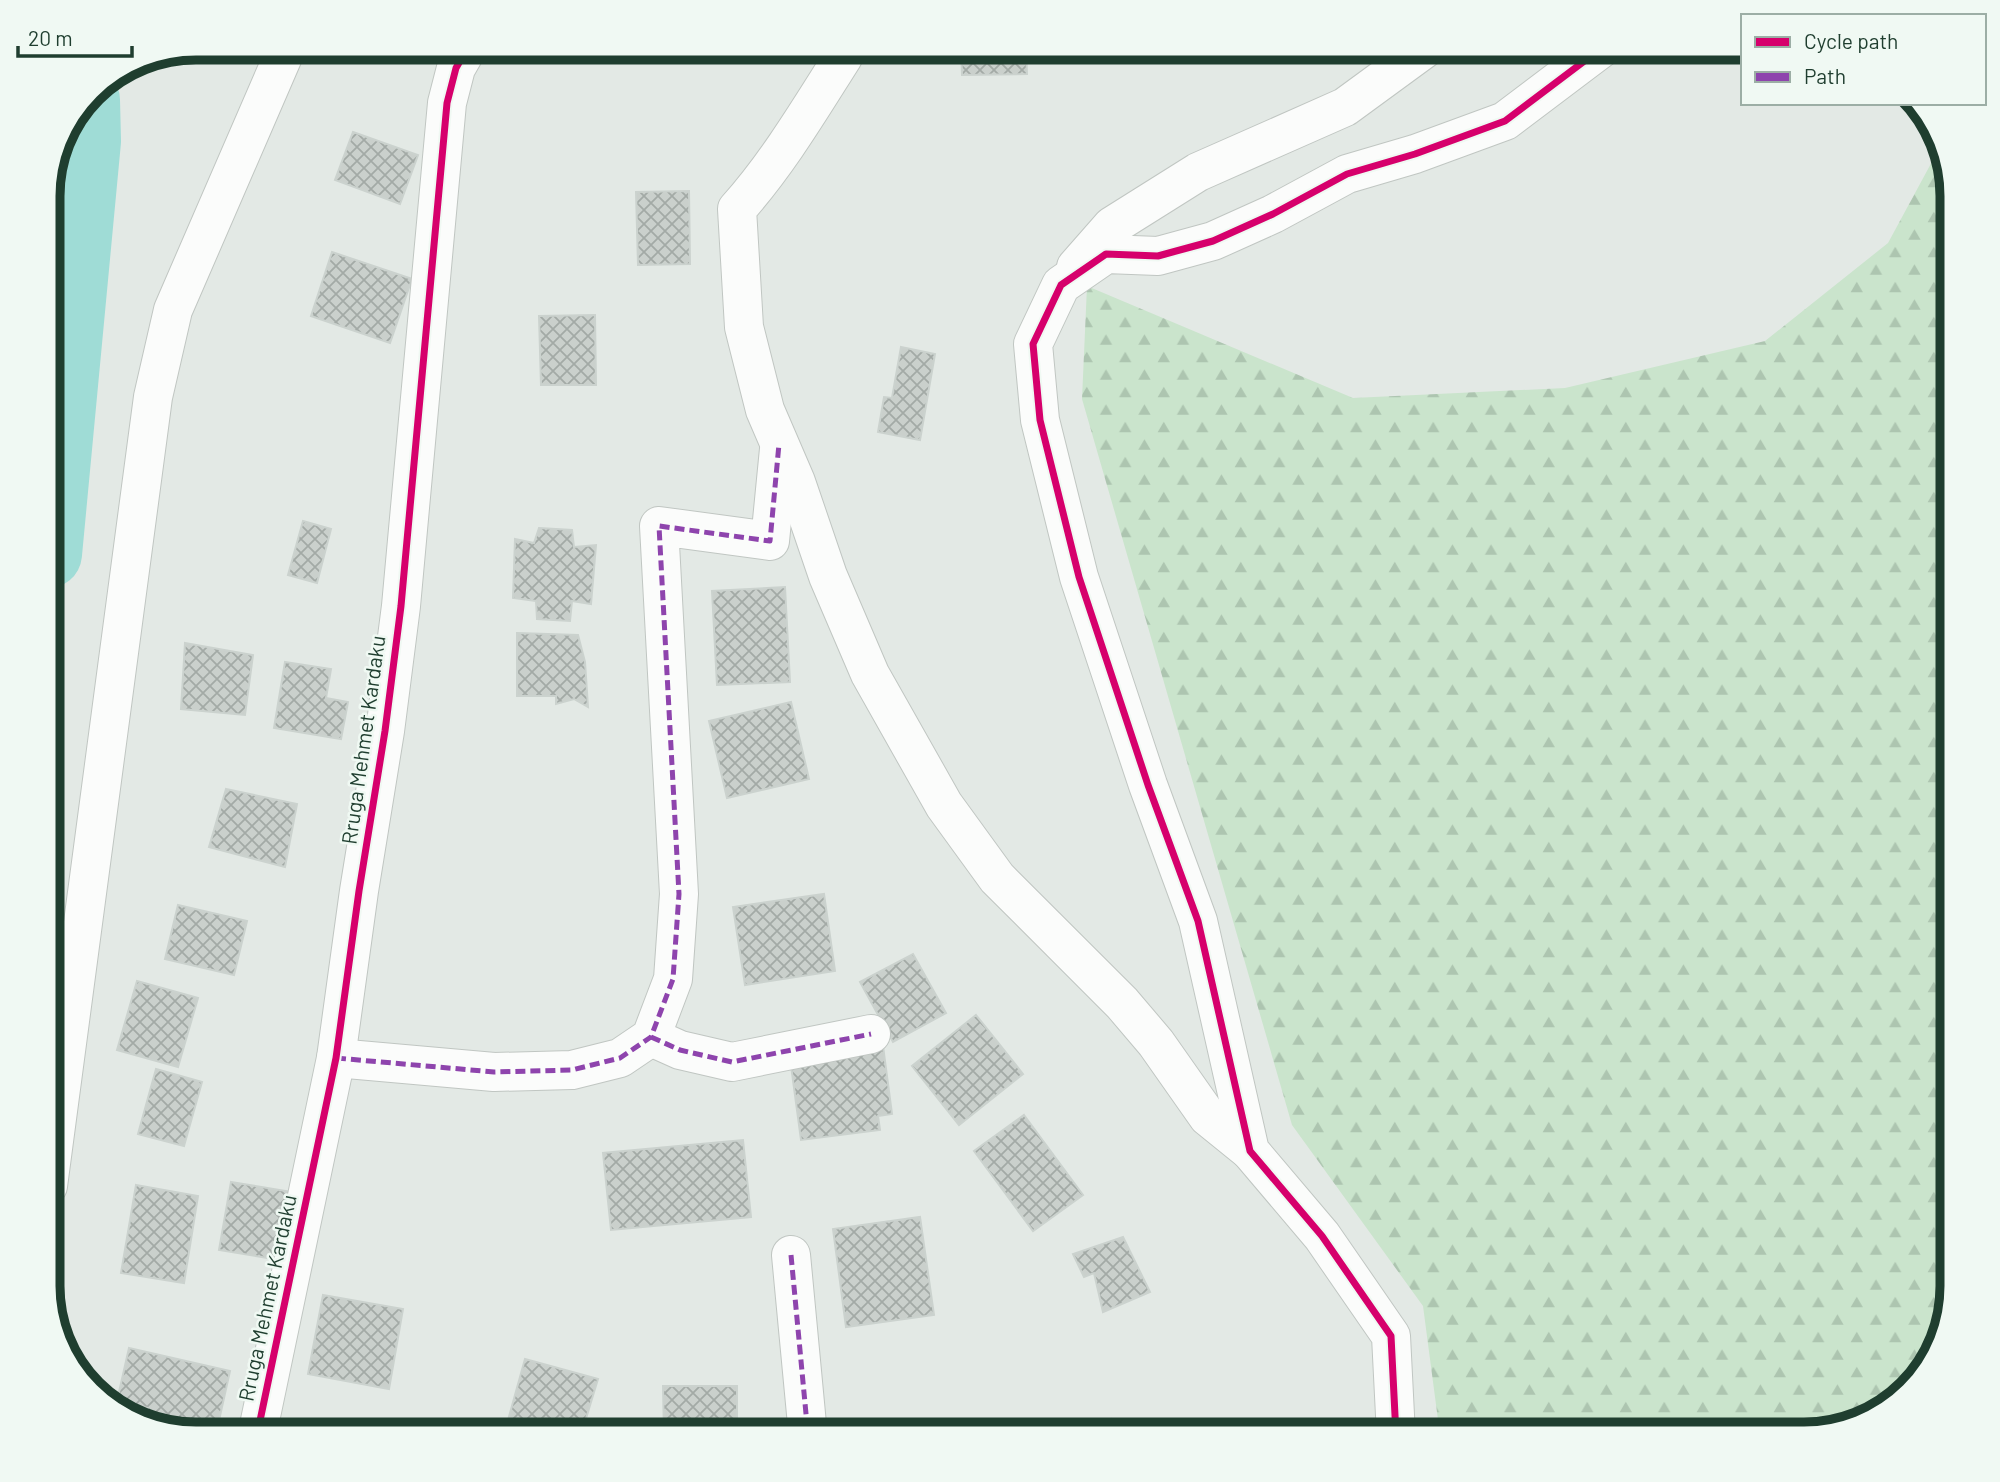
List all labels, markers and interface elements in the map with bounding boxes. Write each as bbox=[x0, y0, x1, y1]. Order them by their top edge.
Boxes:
scale bar bbox=[18, 14, 131, 58]
legend bbox=[1741, 14, 1986, 105]
text: 20 m bbox=[28, 25, 73, 50]
text: Cycle path bbox=[1804, 28, 1898, 53]
text: Path bbox=[1804, 63, 1846, 88]
street label: Rruga Mehmet Kardaku bbox=[335, 634, 390, 846]
street label: Rruga Mehmet Kardaku bbox=[232, 1192, 301, 1403]

